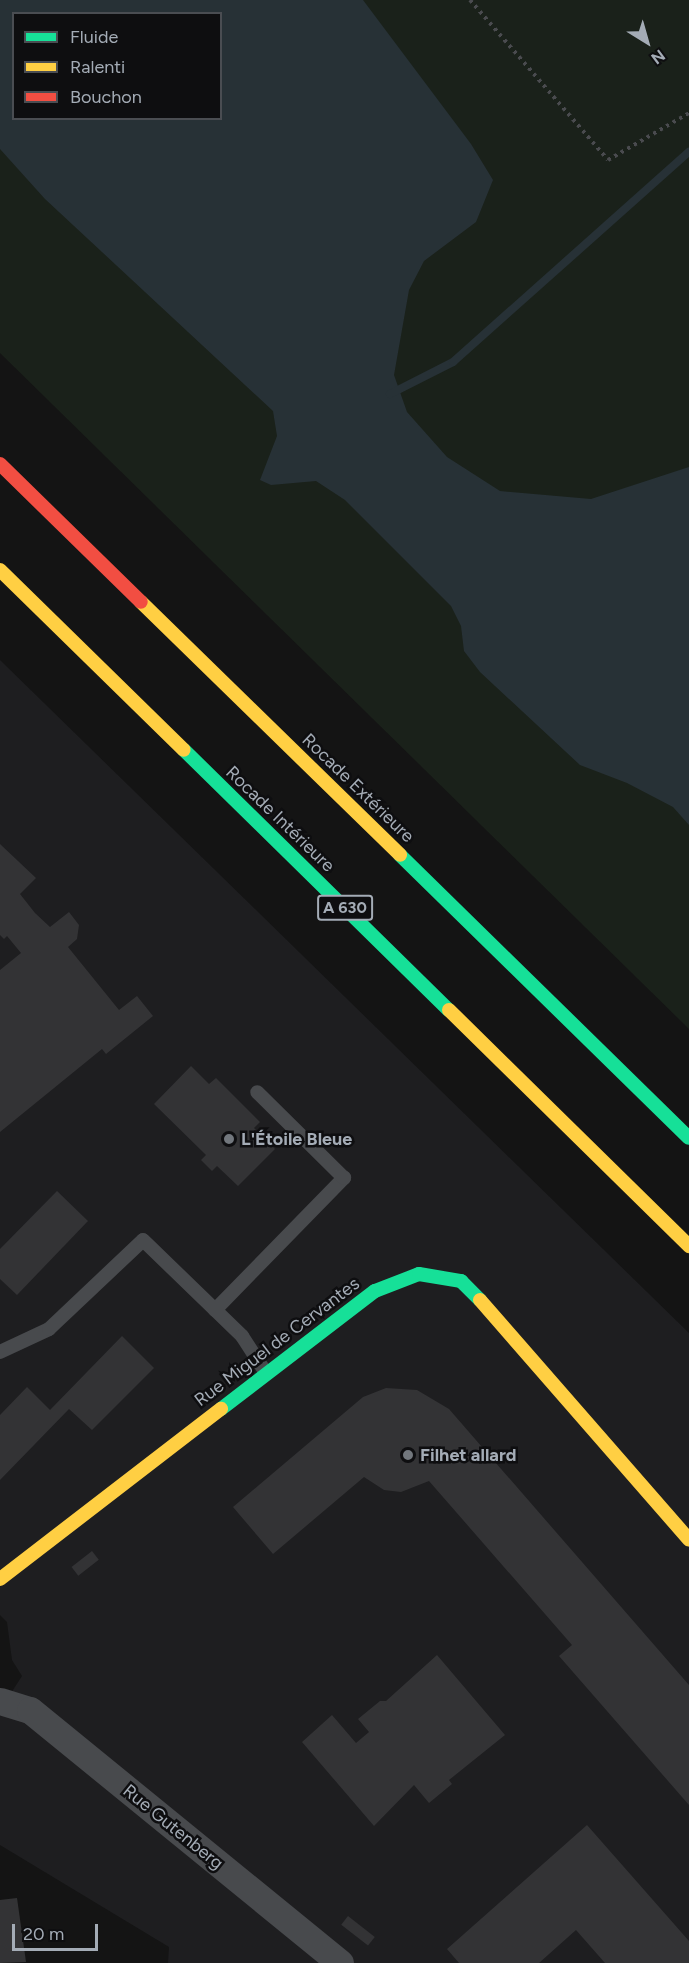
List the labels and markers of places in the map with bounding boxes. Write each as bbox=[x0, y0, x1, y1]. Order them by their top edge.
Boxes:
place label: L'Étoile Bleue bbox=[241, 1128, 352, 1150]
marker: L'Étoile Bleue bbox=[222, 1132, 236, 1146]
place label: Filhet allard bbox=[420, 1444, 516, 1466]
marker: Filhet allard bbox=[401, 1448, 415, 1462]

